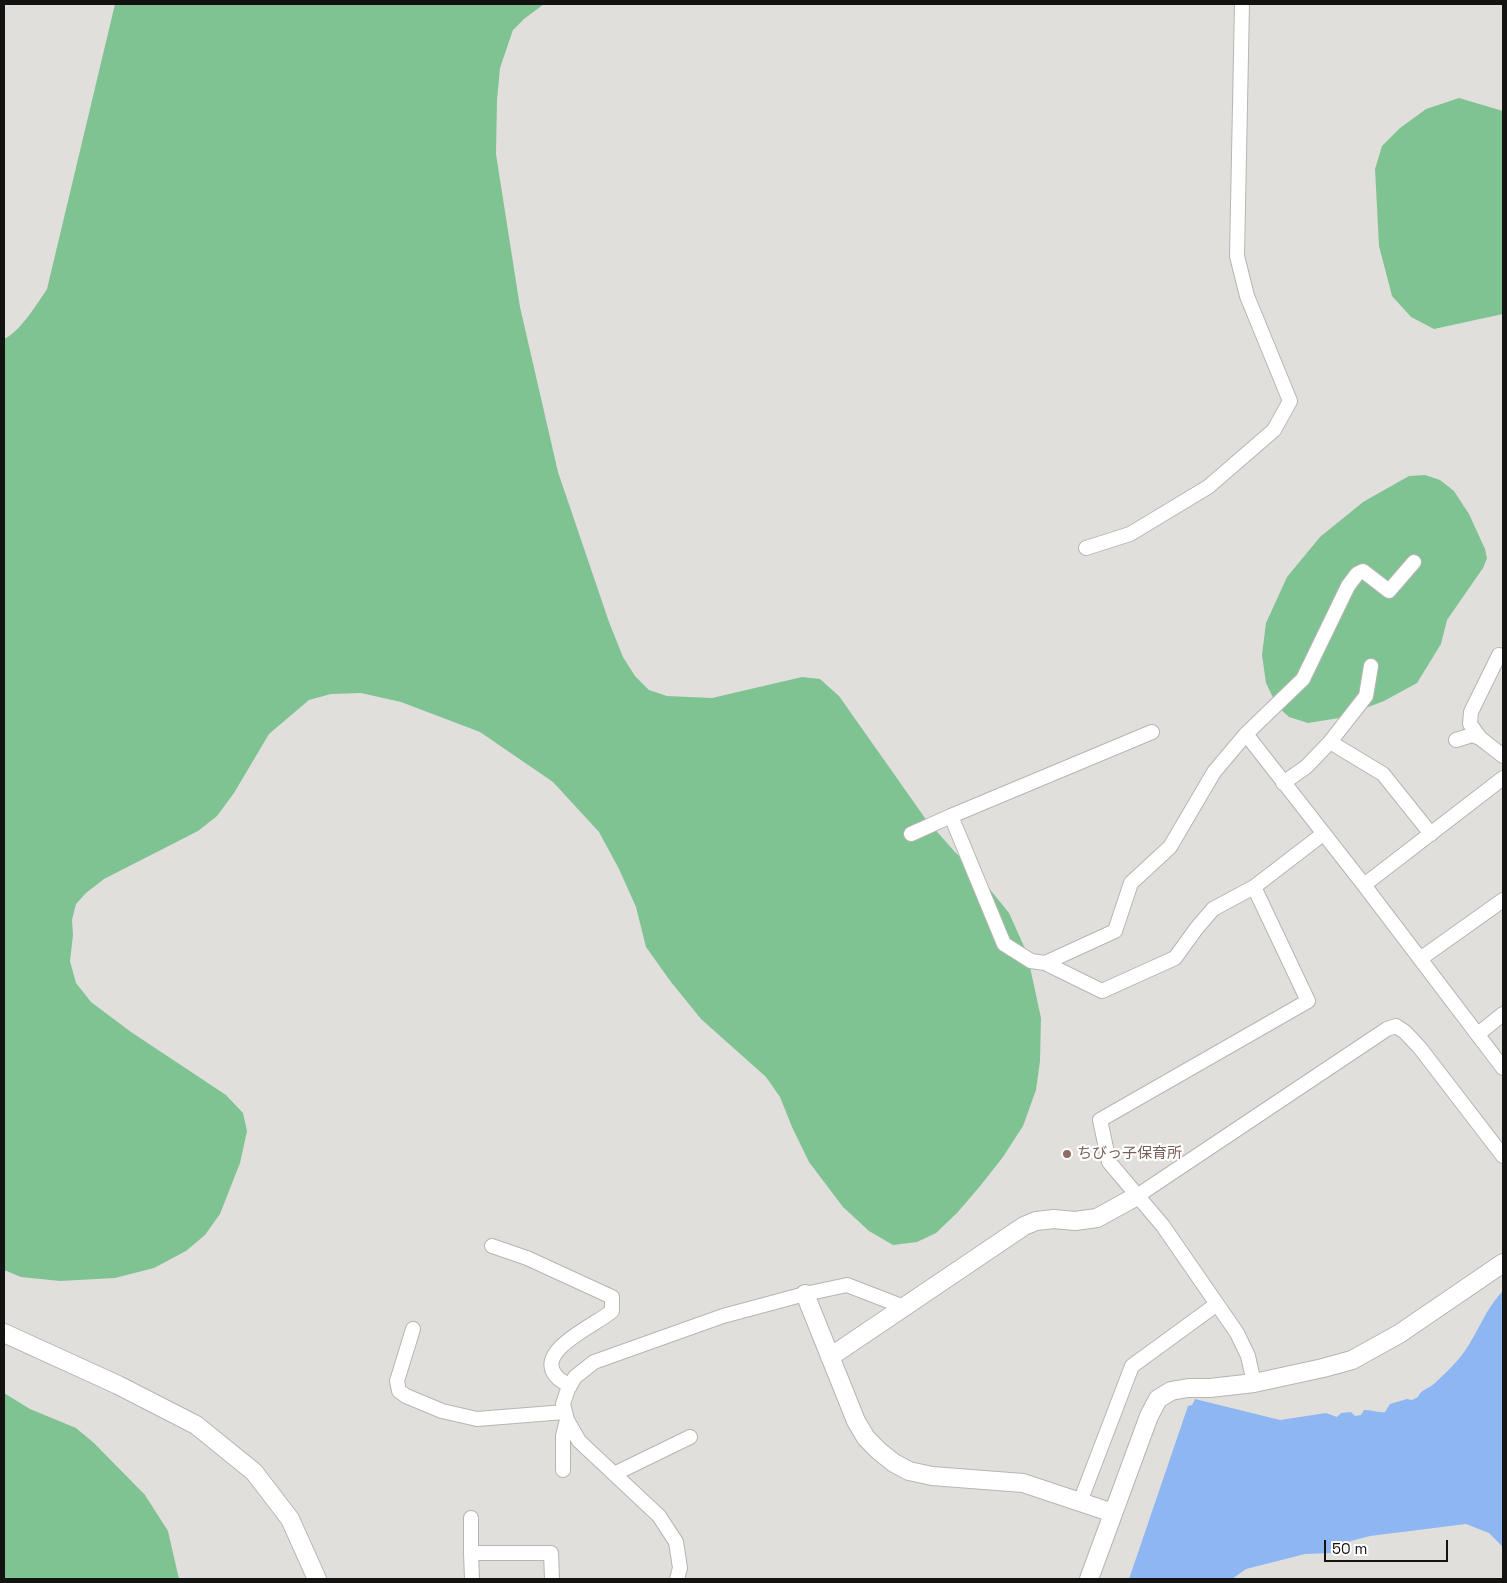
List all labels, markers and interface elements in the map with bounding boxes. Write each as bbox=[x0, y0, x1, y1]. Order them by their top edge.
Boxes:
place label: ちびっ子保育所 bbox=[1077, 1145, 1182, 1163]
marker: ちびっ子保育所 bbox=[1061, 1148, 1073, 1160]
scale bar bbox=[1327, 1530, 1451, 1562]
text: 50 m bbox=[1332, 1539, 1367, 1558]

